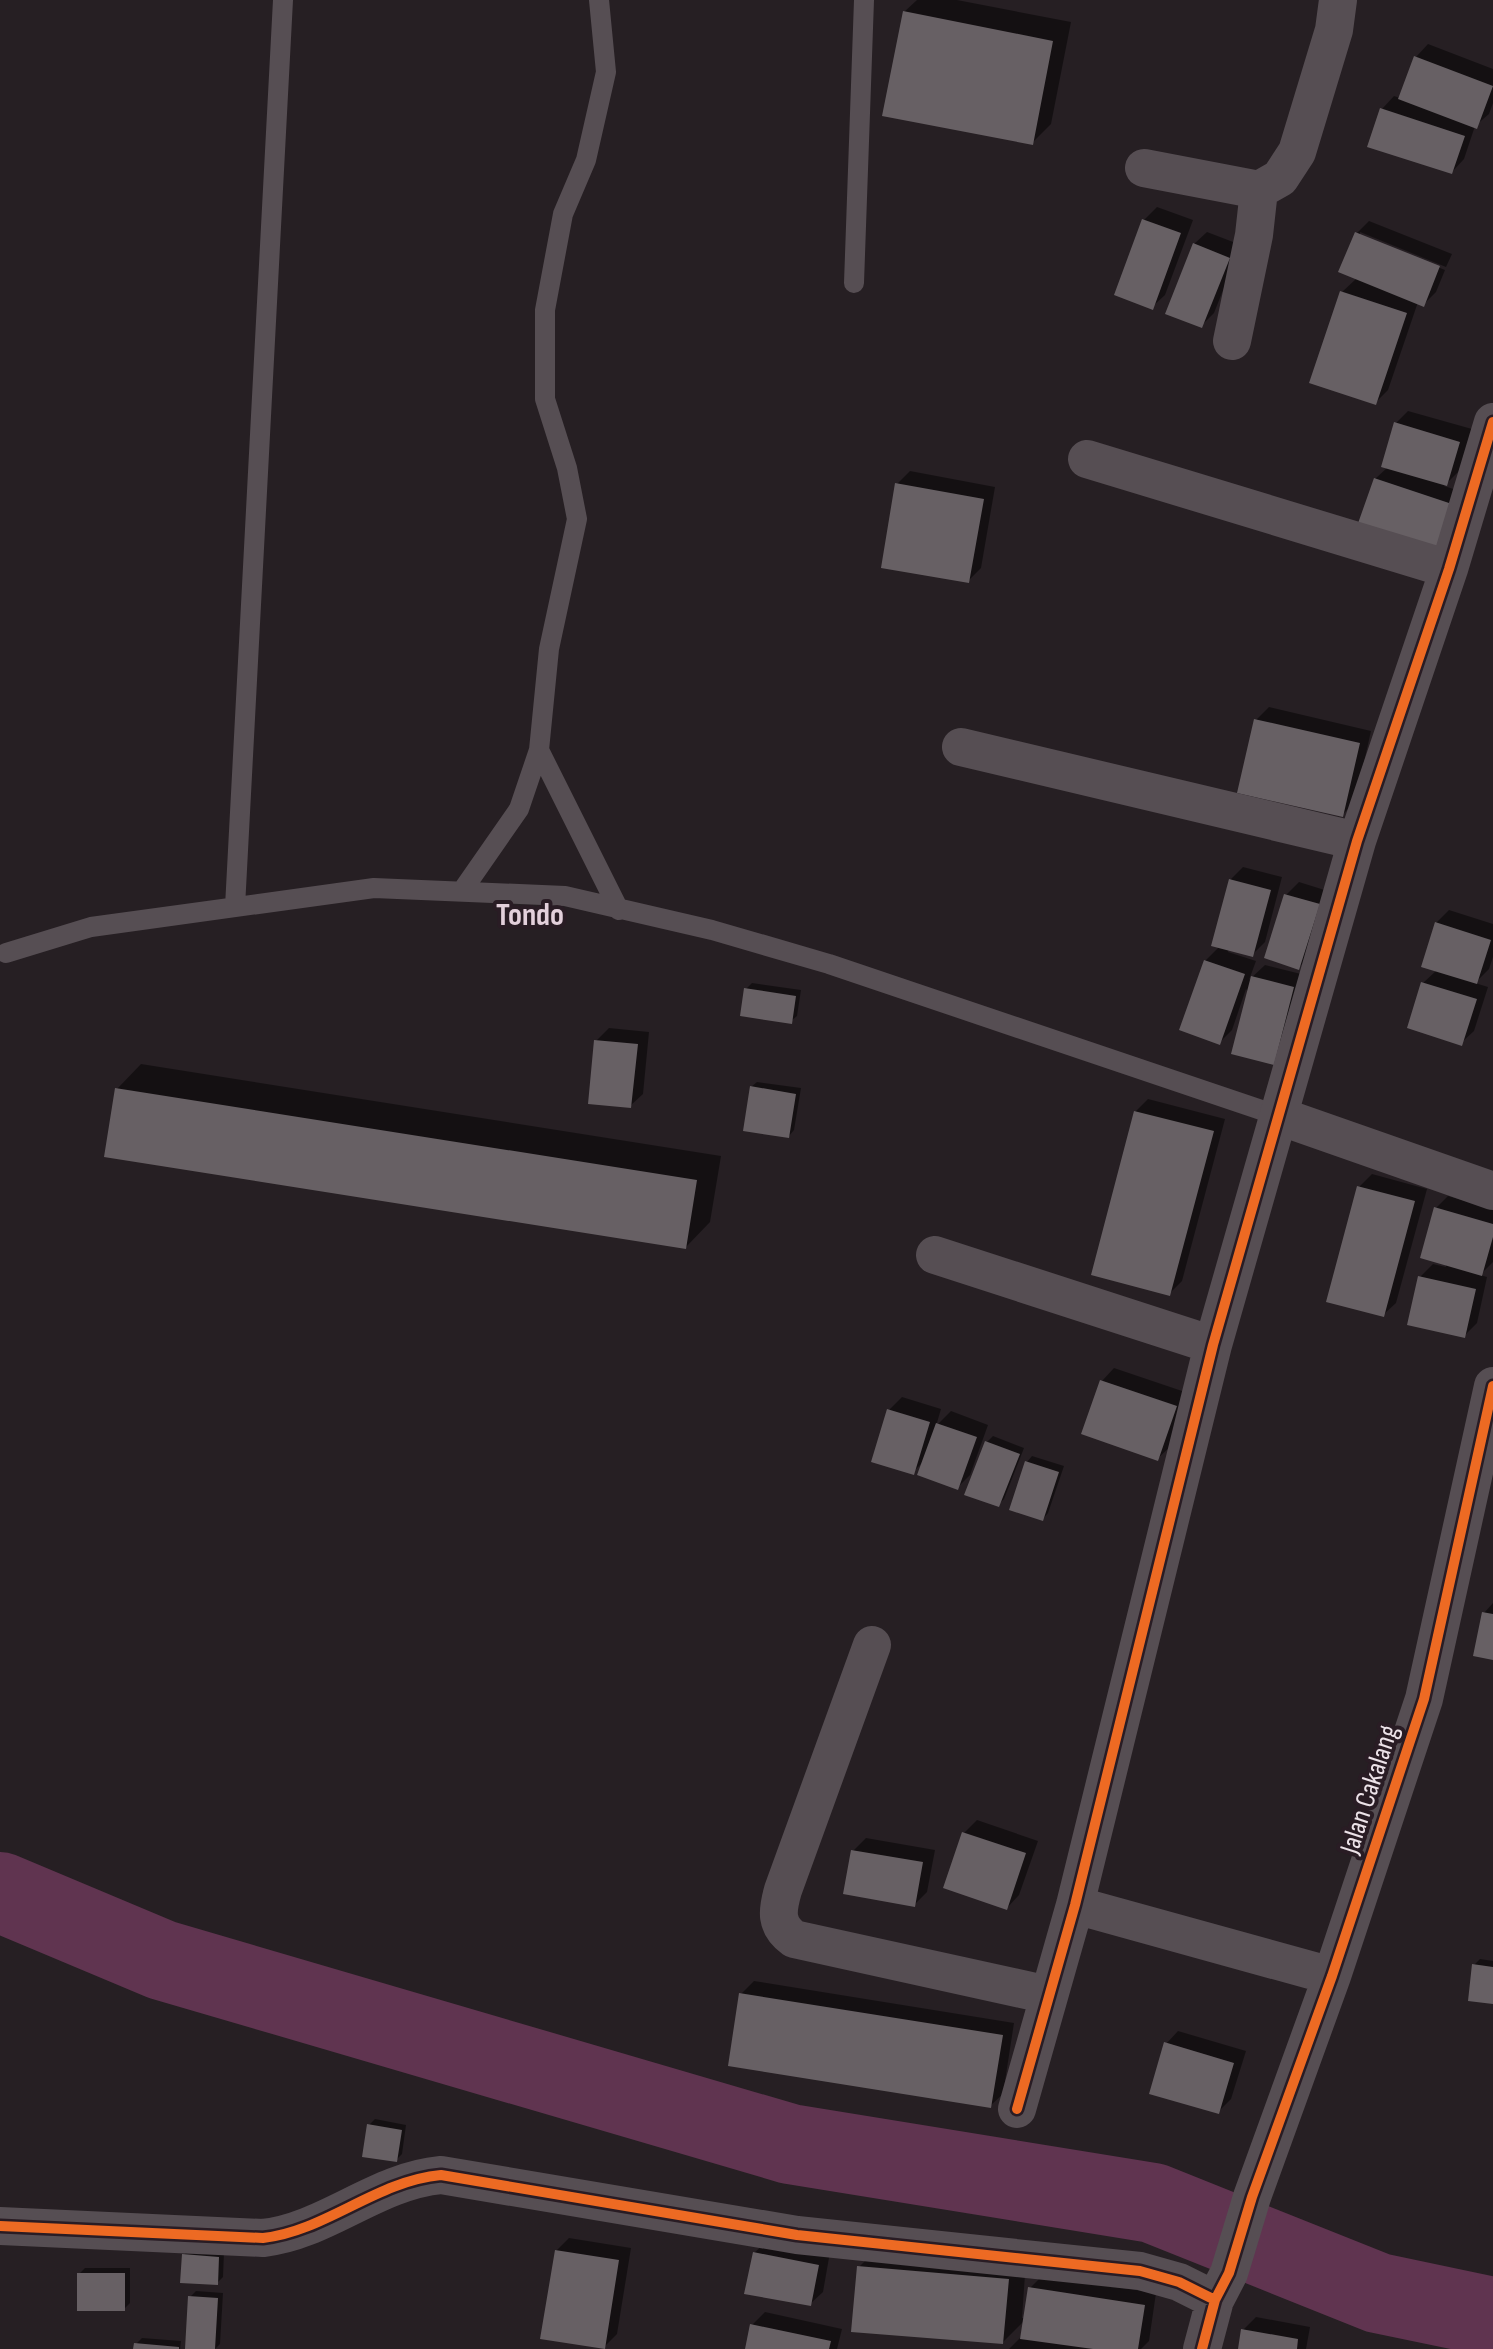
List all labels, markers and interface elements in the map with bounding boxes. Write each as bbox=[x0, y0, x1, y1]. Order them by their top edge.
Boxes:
district label: Tondo bbox=[496, 896, 564, 935]
street label: Jalan Cakalang bbox=[1333, 1721, 1406, 1859]

